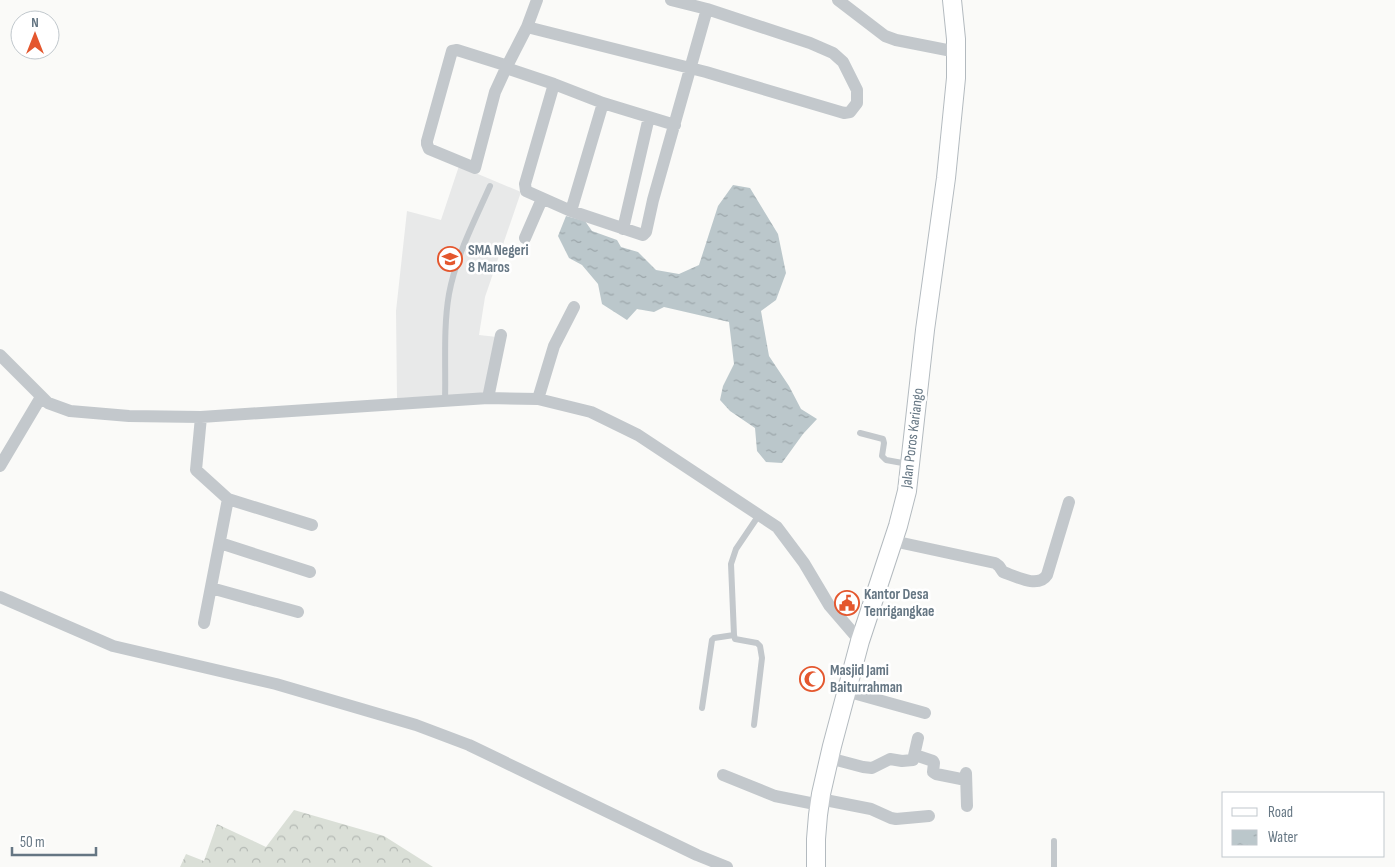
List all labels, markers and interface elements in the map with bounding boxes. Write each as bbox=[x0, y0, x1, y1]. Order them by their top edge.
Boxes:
north arrow bbox=[10, 10, 60, 60]
text: N bbox=[31, 14, 39, 31]
place label: SMA Negeri 8 Maros bbox=[468, 241, 528, 277]
school or university icon: SMA Negeri 8 Maros bbox=[437, 246, 463, 272]
street label: Jalan Poros Kariango bbox=[897, 387, 928, 490]
place label: Kantor Desa Tenrigangkae bbox=[864, 585, 935, 621]
public building icon: Kantor Desa Tenrigangkae bbox=[834, 590, 860, 616]
place label: Masjid Jami Baiturrahman bbox=[830, 661, 903, 697]
mosque icon: Masjid Jami Baiturrahman bbox=[799, 666, 825, 692]
legend bbox=[1222, 792, 1385, 857]
text: Road bbox=[1268, 803, 1293, 822]
scale bar bbox=[12, 824, 96, 856]
text: Water bbox=[1268, 828, 1299, 847]
text: 50 m bbox=[20, 833, 45, 852]

